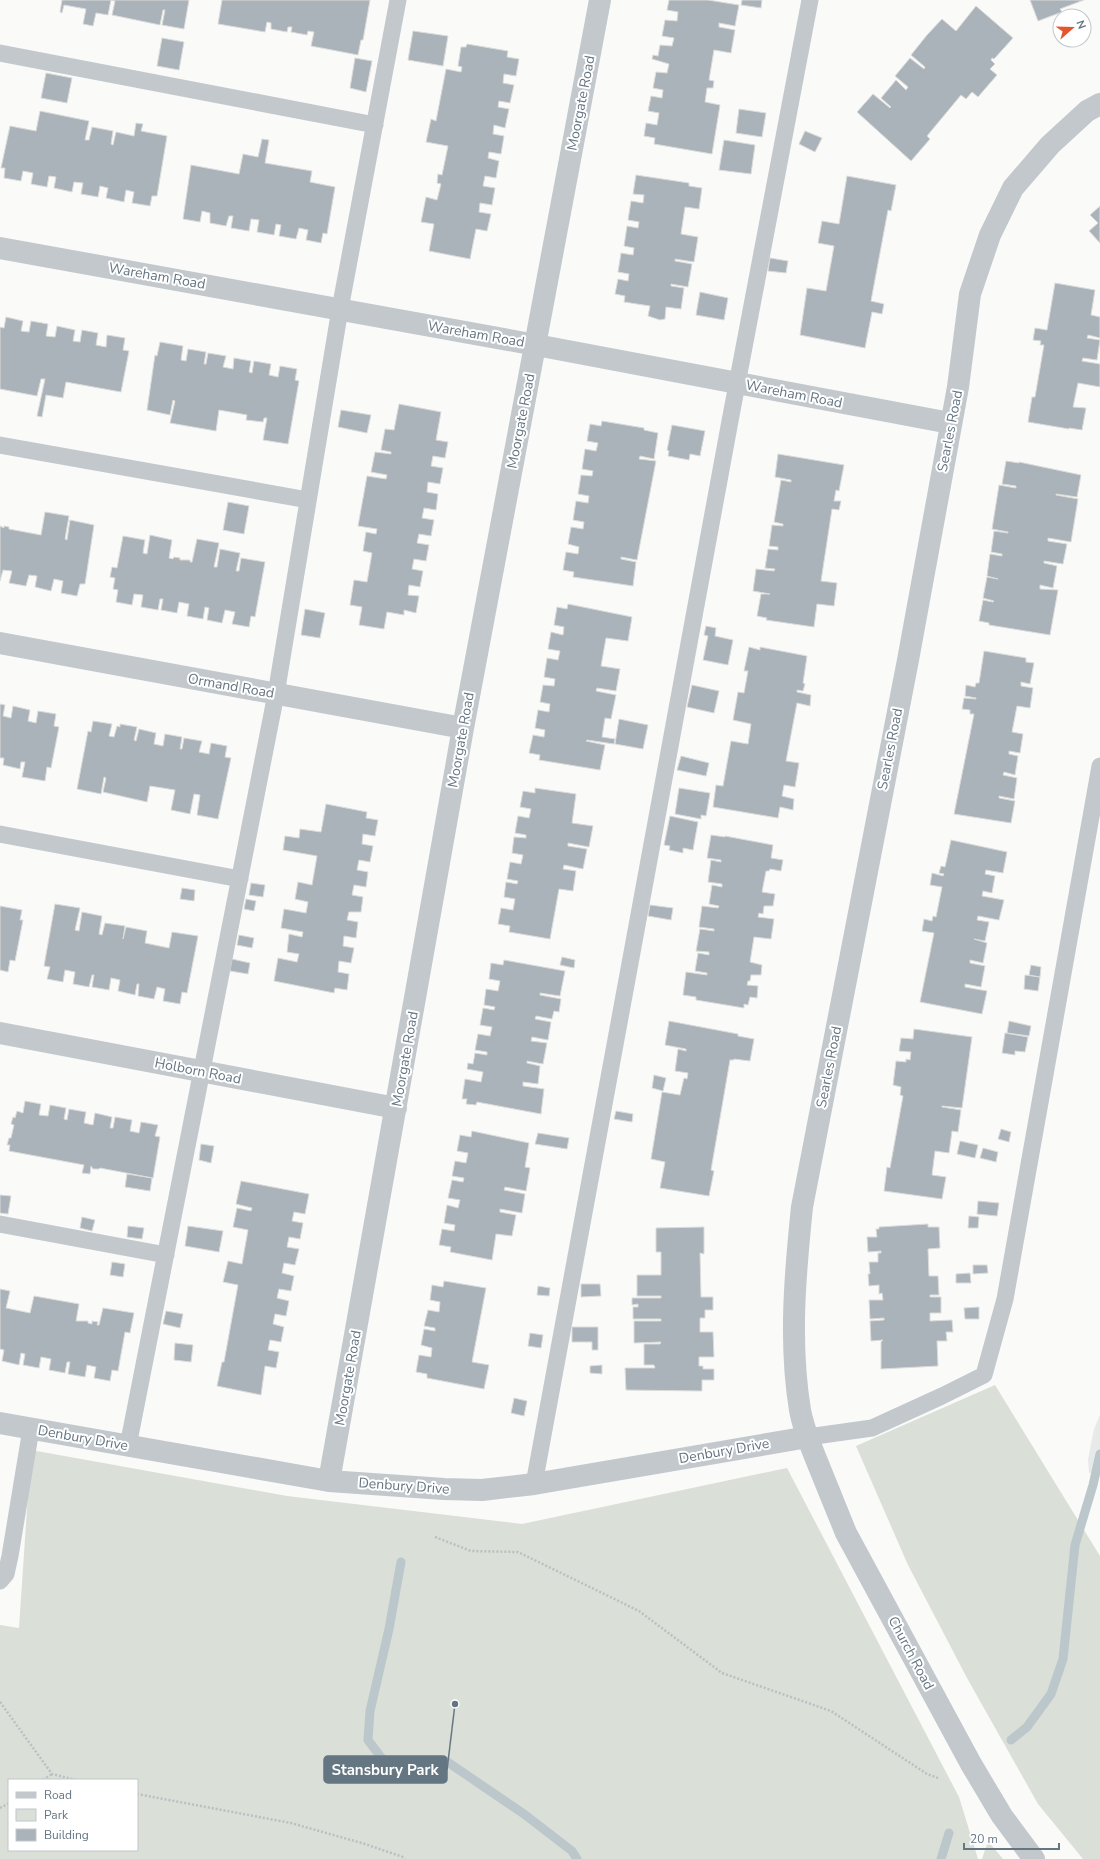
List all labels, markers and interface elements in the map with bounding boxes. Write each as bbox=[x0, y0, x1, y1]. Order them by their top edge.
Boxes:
north arrow bbox=[1052, 8, 1092, 48]
text: N bbox=[1072, 18, 1089, 31]
street label: Moorgate Road bbox=[562, 54, 600, 152]
street label: Wareham Road bbox=[107, 258, 207, 294]
street label: Wareham Road bbox=[426, 316, 526, 352]
street label: Moorgate Road bbox=[502, 372, 540, 470]
street label: Wareham Road bbox=[744, 375, 844, 413]
street label: Searles Road bbox=[933, 388, 967, 474]
street label: Ormand Road bbox=[186, 669, 276, 703]
street label: Moorgate Road bbox=[443, 691, 479, 789]
street label: Searles Road bbox=[873, 706, 907, 792]
street label: Moorgate Road bbox=[387, 1010, 423, 1108]
street label: Searles Road bbox=[812, 1024, 846, 1110]
street label: Holborn Road bbox=[153, 1053, 243, 1089]
street label: Moorgate Road bbox=[330, 1329, 366, 1427]
street label: Denbury Drive bbox=[36, 1421, 130, 1455]
street label: Denbury Drive bbox=[677, 1434, 771, 1468]
street label: Denbury Drive bbox=[358, 1473, 450, 1499]
street label: Church Road bbox=[884, 1613, 938, 1693]
callout: Stansbury Park bbox=[324, 1756, 447, 1783]
text: Stansbury Park bbox=[332, 1760, 439, 1780]
legend bbox=[8, 1779, 138, 1851]
text: Road bbox=[44, 1787, 72, 1803]
text: Park bbox=[44, 1807, 69, 1823]
scale bar bbox=[964, 1825, 1059, 1851]
text: Building bbox=[44, 1827, 89, 1843]
text: 20 m bbox=[970, 1831, 998, 1847]

